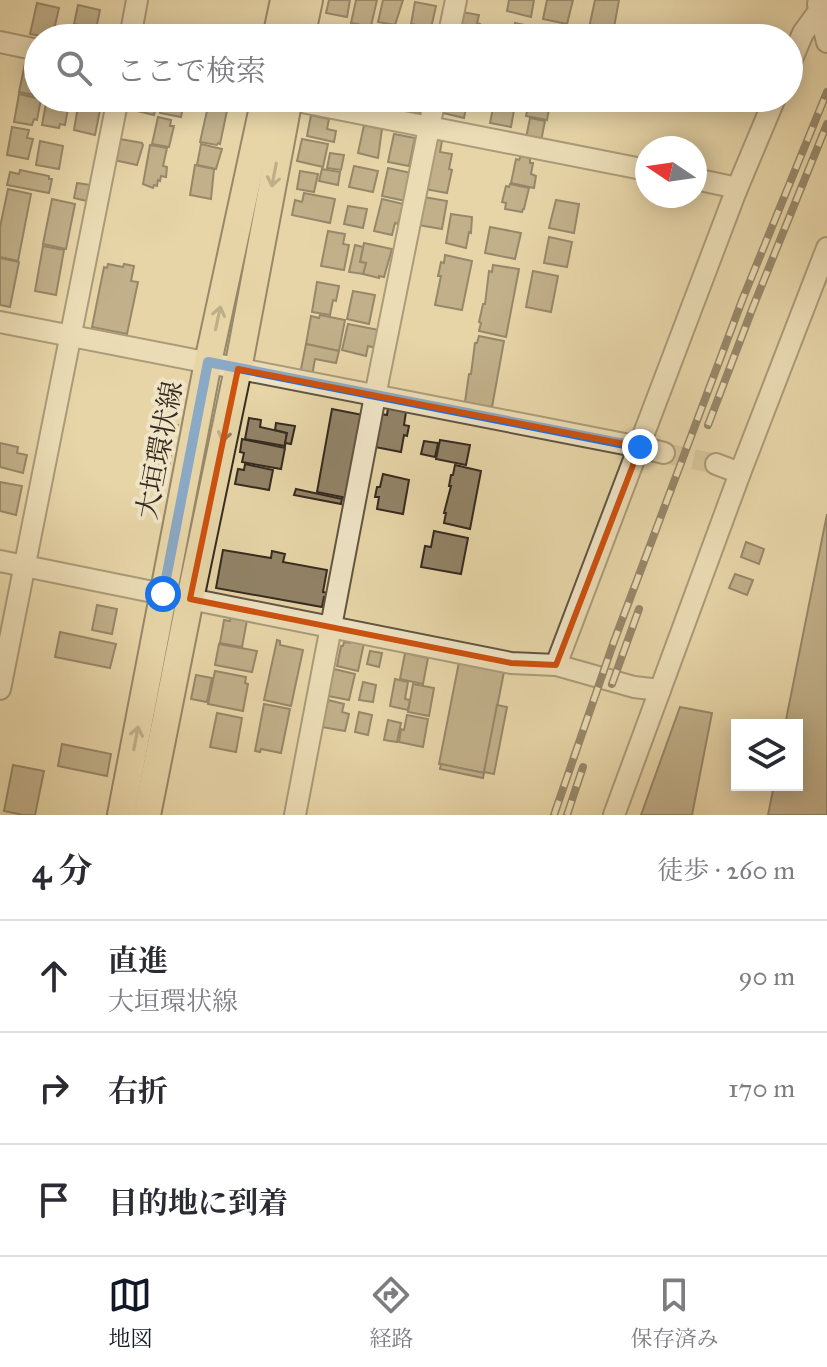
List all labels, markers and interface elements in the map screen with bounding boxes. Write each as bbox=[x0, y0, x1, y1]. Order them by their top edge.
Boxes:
search box bbox=[24, 24, 803, 112]
icon: search bbox=[52, 46, 96, 90]
text: ここで検索 bbox=[116, 53, 266, 89]
north arrow bbox=[635, 136, 707, 208]
one-way arrow bbox=[266, 161, 281, 187]
one-way arrow bbox=[211, 306, 226, 332]
street label: 大垣環状線 bbox=[129, 378, 190, 522]
one-way arrow bbox=[217, 417, 232, 442]
route end bbox=[622, 429, 658, 465]
route start bbox=[145, 576, 181, 612]
map controls bbox=[731, 719, 803, 791]
button: layers bbox=[731, 719, 803, 791]
one-way arrow bbox=[129, 726, 144, 752]
text: 4 分 bbox=[32, 850, 92, 891]
text: 徒歩 · 260 m bbox=[657, 854, 795, 886]
text: 直進 bbox=[108, 943, 168, 979]
icon: ahead bbox=[32, 954, 76, 998]
text: 90 m bbox=[738, 960, 795, 992]
text: 大垣環状線 bbox=[108, 985, 238, 1017]
icon: right bbox=[32, 1066, 76, 1110]
text: 170 m bbox=[728, 1072, 795, 1104]
text: 右折 bbox=[108, 1073, 168, 1109]
icon: arrive bbox=[32, 1178, 76, 1222]
text: 目的地に到着 bbox=[108, 1185, 288, 1221]
tab: 地図 bbox=[108, 1273, 153, 1352]
tab: 経路 bbox=[369, 1273, 414, 1352]
tab: 保存済み bbox=[630, 1273, 719, 1352]

